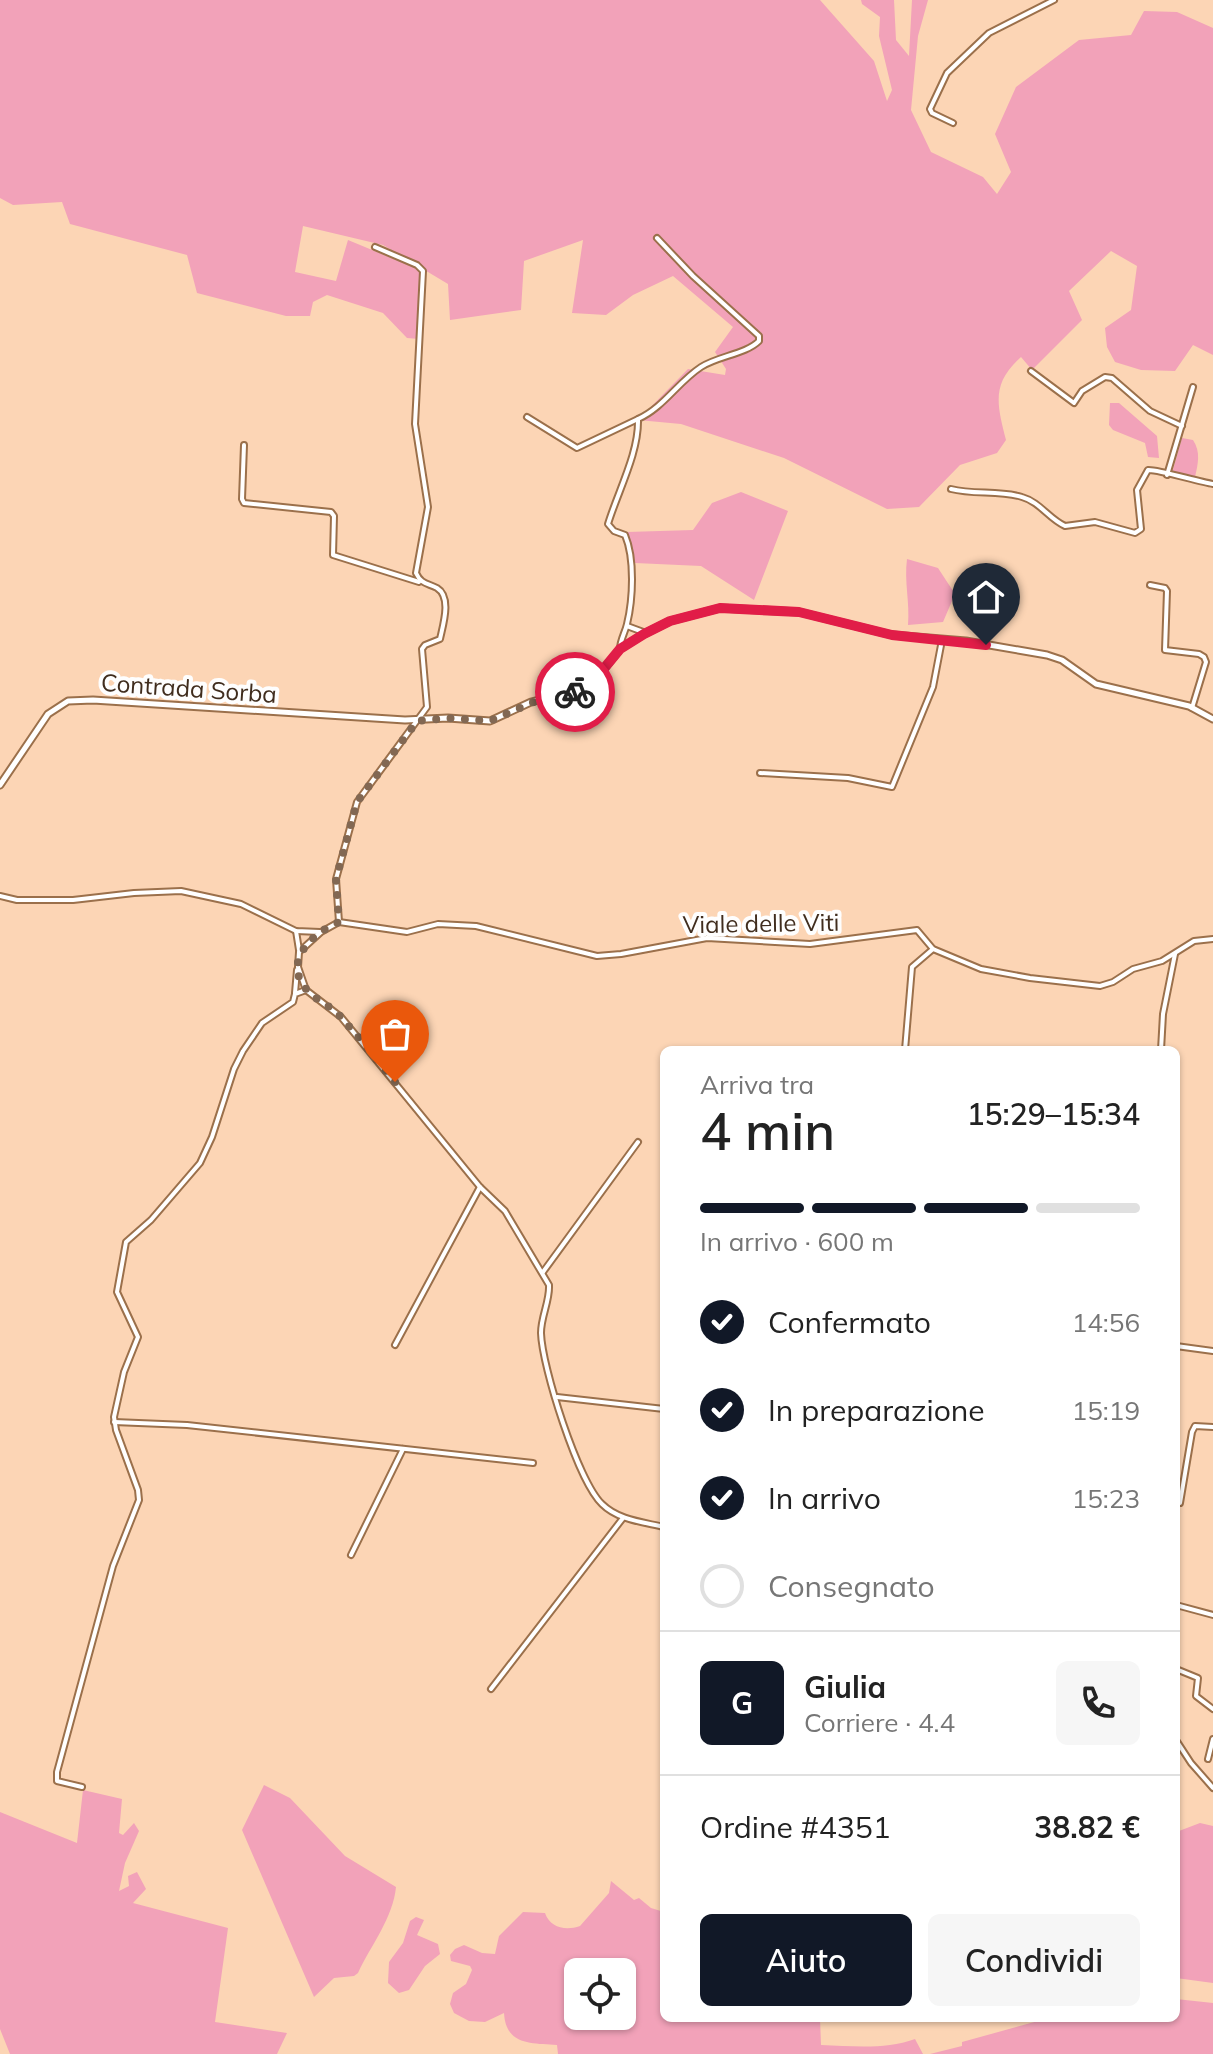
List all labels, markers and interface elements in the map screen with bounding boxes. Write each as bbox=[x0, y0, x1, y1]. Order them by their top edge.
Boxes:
pin bbox=[952, 563, 1020, 645]
icon: home bbox=[964, 575, 1008, 619]
courier bbox=[535, 652, 615, 732]
street label: Contrada Sorba bbox=[100, 667, 278, 709]
icon: bike bbox=[553, 670, 597, 714]
street label: Viale delle Viti bbox=[682, 907, 840, 939]
pin bbox=[361, 1000, 429, 1082]
icon: bag bbox=[373, 1012, 417, 1056]
text: Arriva tra bbox=[700, 1068, 814, 1101]
text: 15:29–15:34 bbox=[967, 1095, 1140, 1133]
text: 4 min bbox=[700, 1098, 835, 1163]
text: In arrivo · 600 m bbox=[700, 1225, 894, 1258]
icon: check bbox=[700, 1300, 744, 1344]
text: Confermato bbox=[768, 1303, 931, 1341]
text: 14:56 bbox=[1072, 1306, 1140, 1339]
icon: check bbox=[700, 1388, 744, 1432]
text: In preparazione bbox=[768, 1391, 985, 1429]
text: 15:19 bbox=[1072, 1394, 1140, 1427]
icon: check bbox=[700, 1476, 744, 1520]
text: In arrivo bbox=[768, 1479, 881, 1517]
text: 15:23 bbox=[1072, 1482, 1140, 1515]
text: Consegnato bbox=[768, 1567, 935, 1605]
button: phone bbox=[1056, 1661, 1140, 1745]
text: Giulia bbox=[804, 1668, 886, 1706]
text: G bbox=[731, 1684, 753, 1722]
text: Corriere · 4.4 bbox=[804, 1706, 955, 1739]
text: Ordine #4351 bbox=[700, 1808, 891, 1846]
text: 38.82 € bbox=[1034, 1808, 1140, 1846]
button: Aiuto bbox=[700, 1914, 912, 2006]
button: Condividi bbox=[928, 1914, 1140, 2006]
map controls bbox=[564, 1958, 636, 2030]
button: locate bbox=[564, 1958, 636, 2030]

